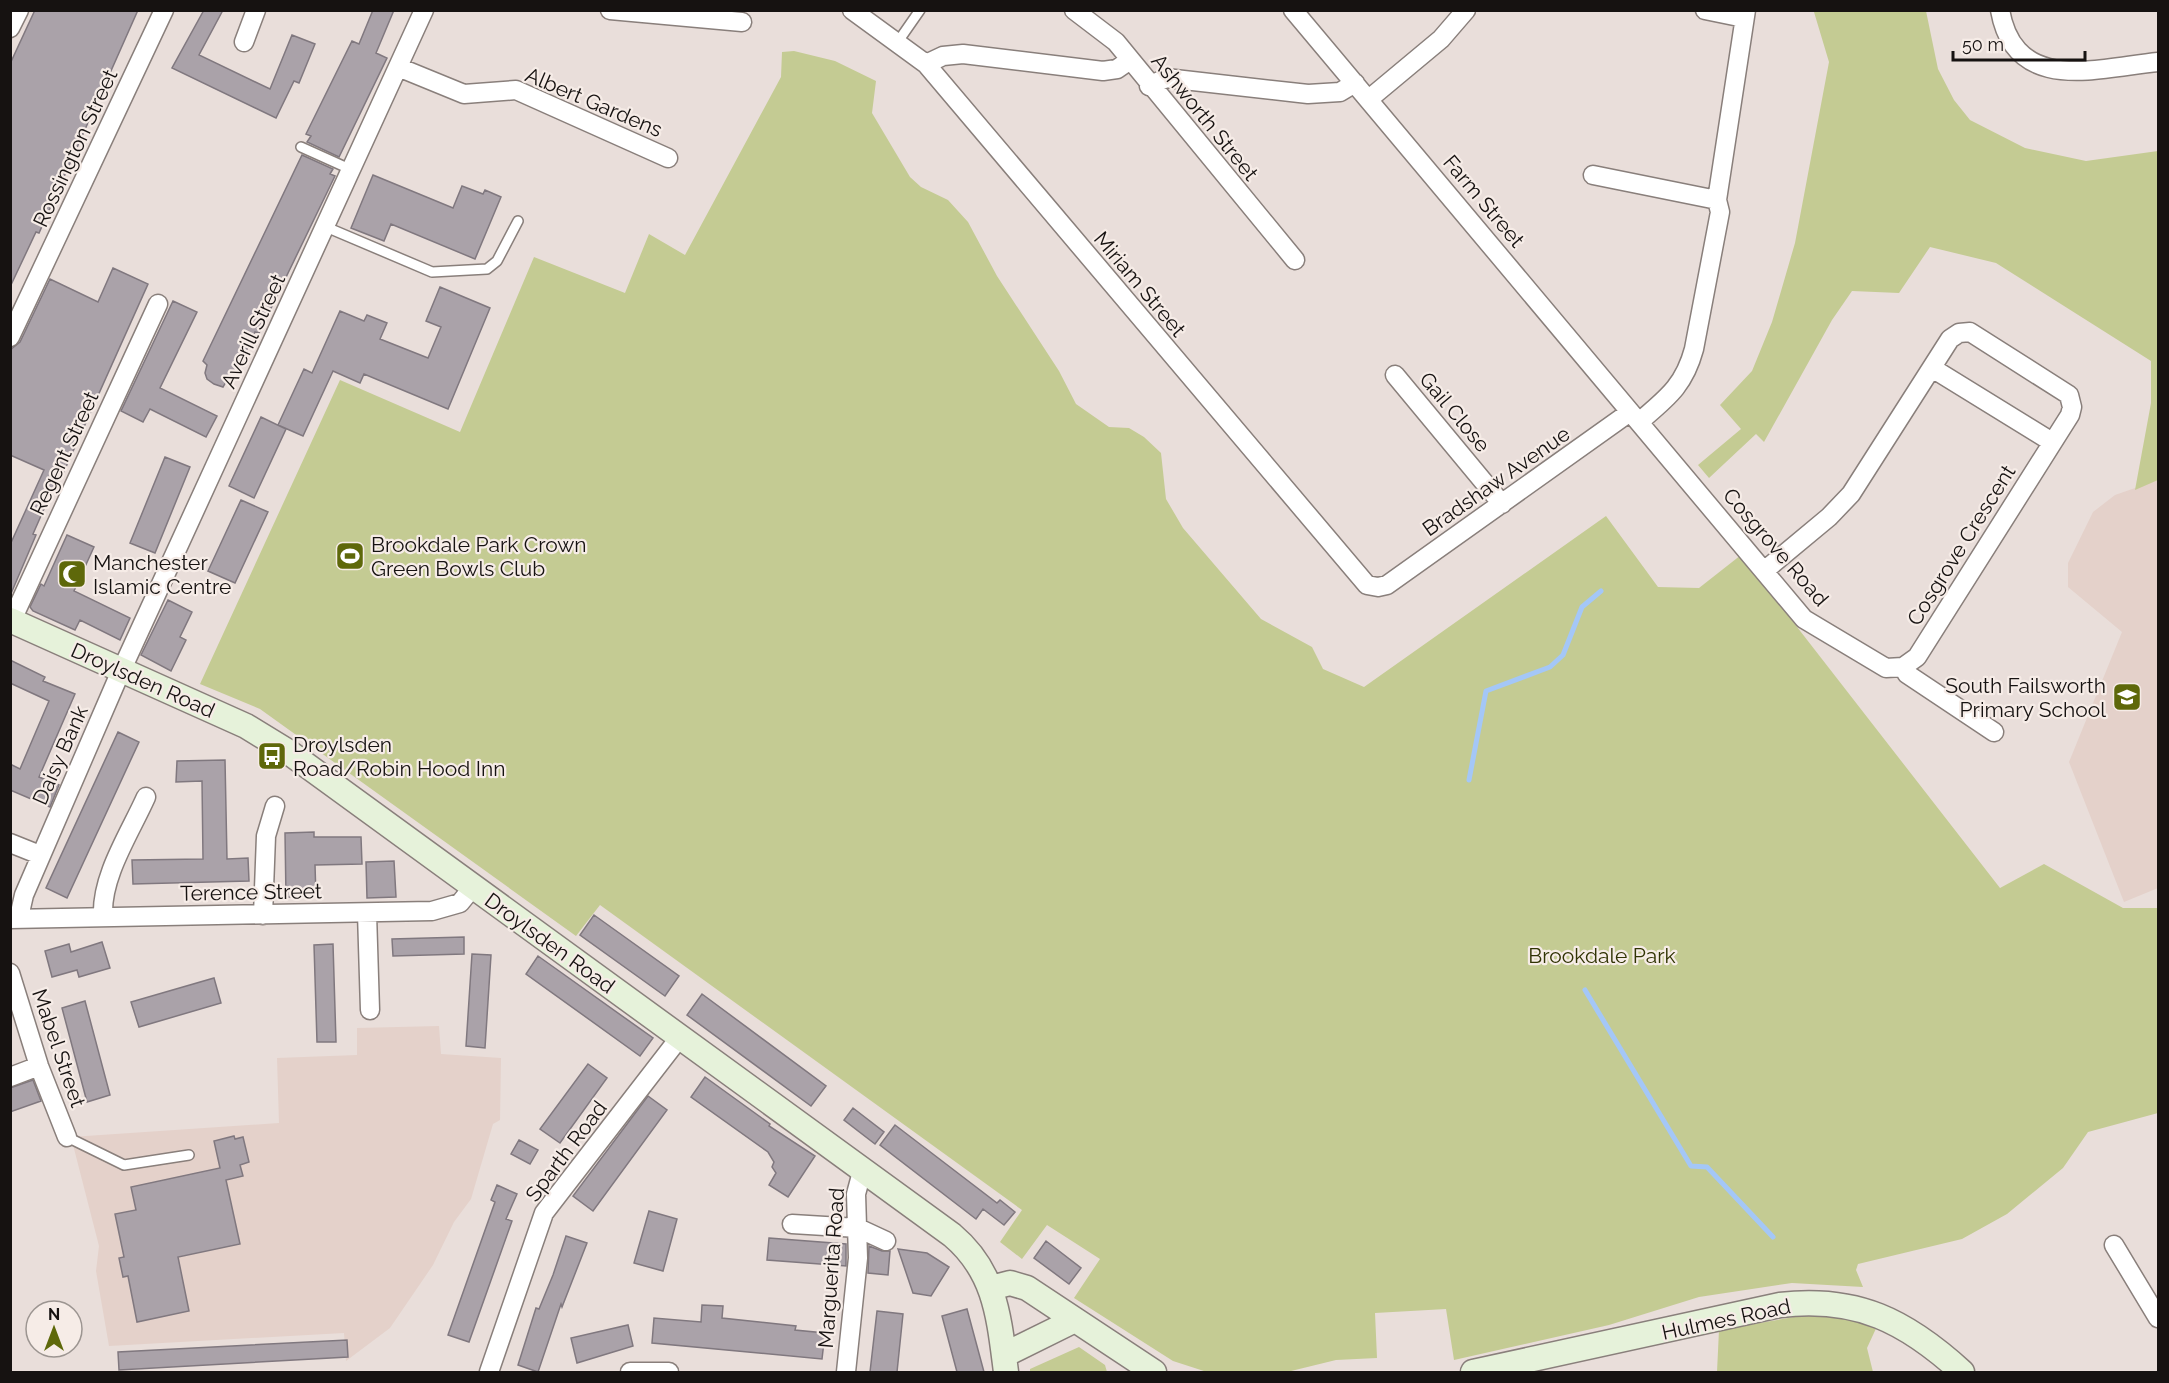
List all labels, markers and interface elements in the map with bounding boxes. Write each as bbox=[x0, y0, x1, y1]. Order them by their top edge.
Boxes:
scale bar bbox=[1953, 24, 2085, 62]
text: 50 m bbox=[1962, 34, 2004, 55]
street label: Ashworth Street bbox=[1146, 49, 1264, 185]
street label: Albert Gardens bbox=[522, 62, 666, 142]
street label: Rossington Street bbox=[28, 65, 122, 231]
street label: Farm Street bbox=[1438, 150, 1530, 252]
street label: Miriam Street bbox=[1089, 226, 1191, 342]
street label: Averill Street bbox=[216, 270, 290, 392]
street label: Gail Close bbox=[1414, 367, 1496, 457]
street label: Regent Street bbox=[24, 387, 104, 519]
street label: Bradshaw Avenue bbox=[1417, 421, 1575, 541]
street label: Cosgrove Crescent bbox=[1902, 460, 2020, 630]
street label: Cosgrove Road bbox=[1718, 483, 1834, 611]
place label: Brookdale Park Crown Green Bowls Club bbox=[371, 532, 587, 581]
sports icon: Brookdale Park Crown Green Bowls Club bbox=[334, 540, 366, 572]
place label: Manchester Islamic Centre bbox=[93, 550, 231, 599]
mosque icon: Manchester Islamic Centre bbox=[56, 558, 88, 590]
street label: Droylsden Road bbox=[67, 637, 219, 723]
place label: South Failsworth Primary School bbox=[1945, 673, 2106, 722]
school or university icon: South Failsworth Primary School bbox=[2111, 681, 2143, 713]
street label: Daisy Bank bbox=[27, 702, 93, 808]
place label: Droylsden Road/Robin Hood Inn bbox=[293, 732, 505, 781]
bus stop icon: Droylsden Road/Robin Hood Inn bbox=[256, 740, 288, 772]
street label: Terence Street bbox=[180, 878, 322, 906]
street label: Droylsden Road bbox=[480, 887, 620, 999]
park label: Brookdale Park bbox=[1528, 943, 1676, 968]
street label: Mabel Street bbox=[27, 985, 91, 1111]
street label: Sparth Road bbox=[520, 1096, 612, 1206]
street label: Marguerita Road bbox=[813, 1187, 849, 1349]
street label: Hulmes Road bbox=[1659, 1293, 1793, 1345]
north arrow bbox=[24, 1299, 84, 1359]
text: N bbox=[48, 1305, 60, 1324]

